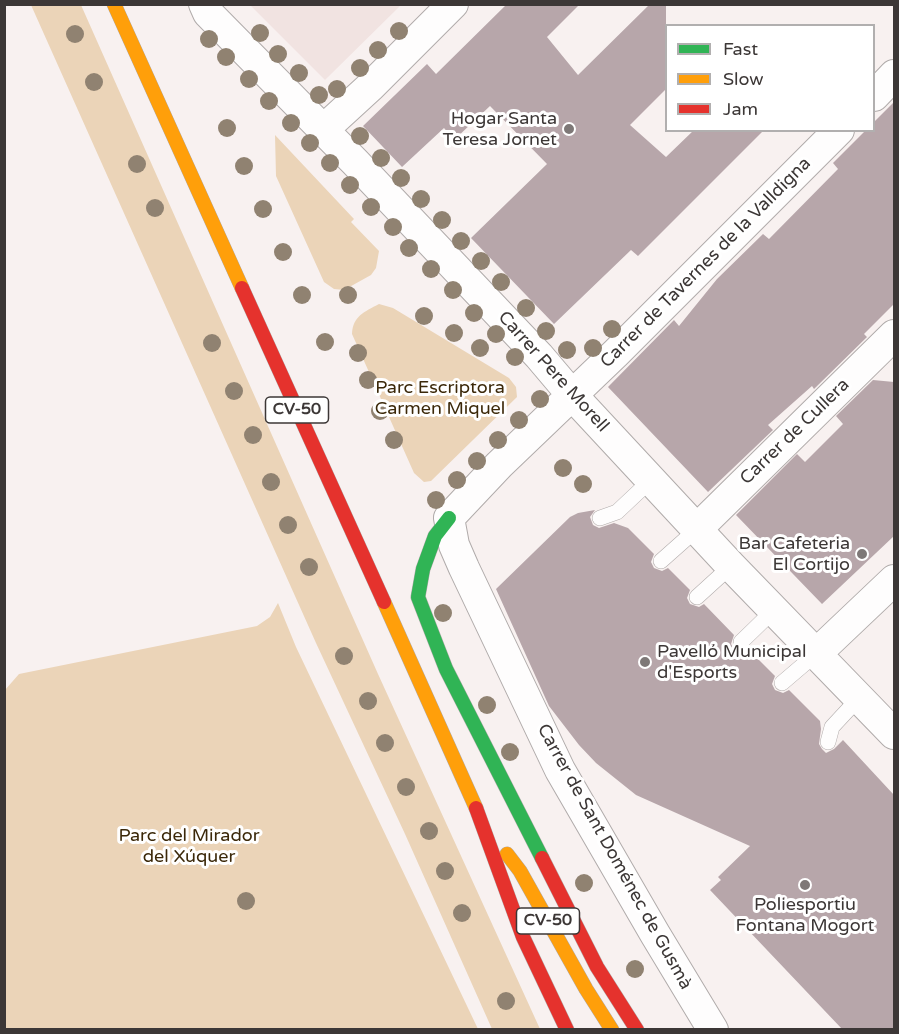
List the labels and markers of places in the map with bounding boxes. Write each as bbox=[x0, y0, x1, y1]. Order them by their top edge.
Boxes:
place label: Hogar Santa Teresa Jornet bbox=[443, 108, 557, 150]
marker: Hogar Santa Teresa Jornet bbox=[562, 122, 576, 136]
place label: Bar Cafeteria El Cortijo bbox=[738, 533, 850, 576]
marker: Bar Cafeteria El Cortijo bbox=[855, 547, 869, 561]
place label: Pavelló Municipal d'Esports bbox=[657, 641, 806, 684]
marker: Pavelló Municipal d'Esports bbox=[638, 655, 652, 669]
marker: Poliesportiu Fontana Mogort bbox=[798, 878, 812, 892]
place label: Poliesportiu Fontana Mogort bbox=[736, 894, 874, 936]

